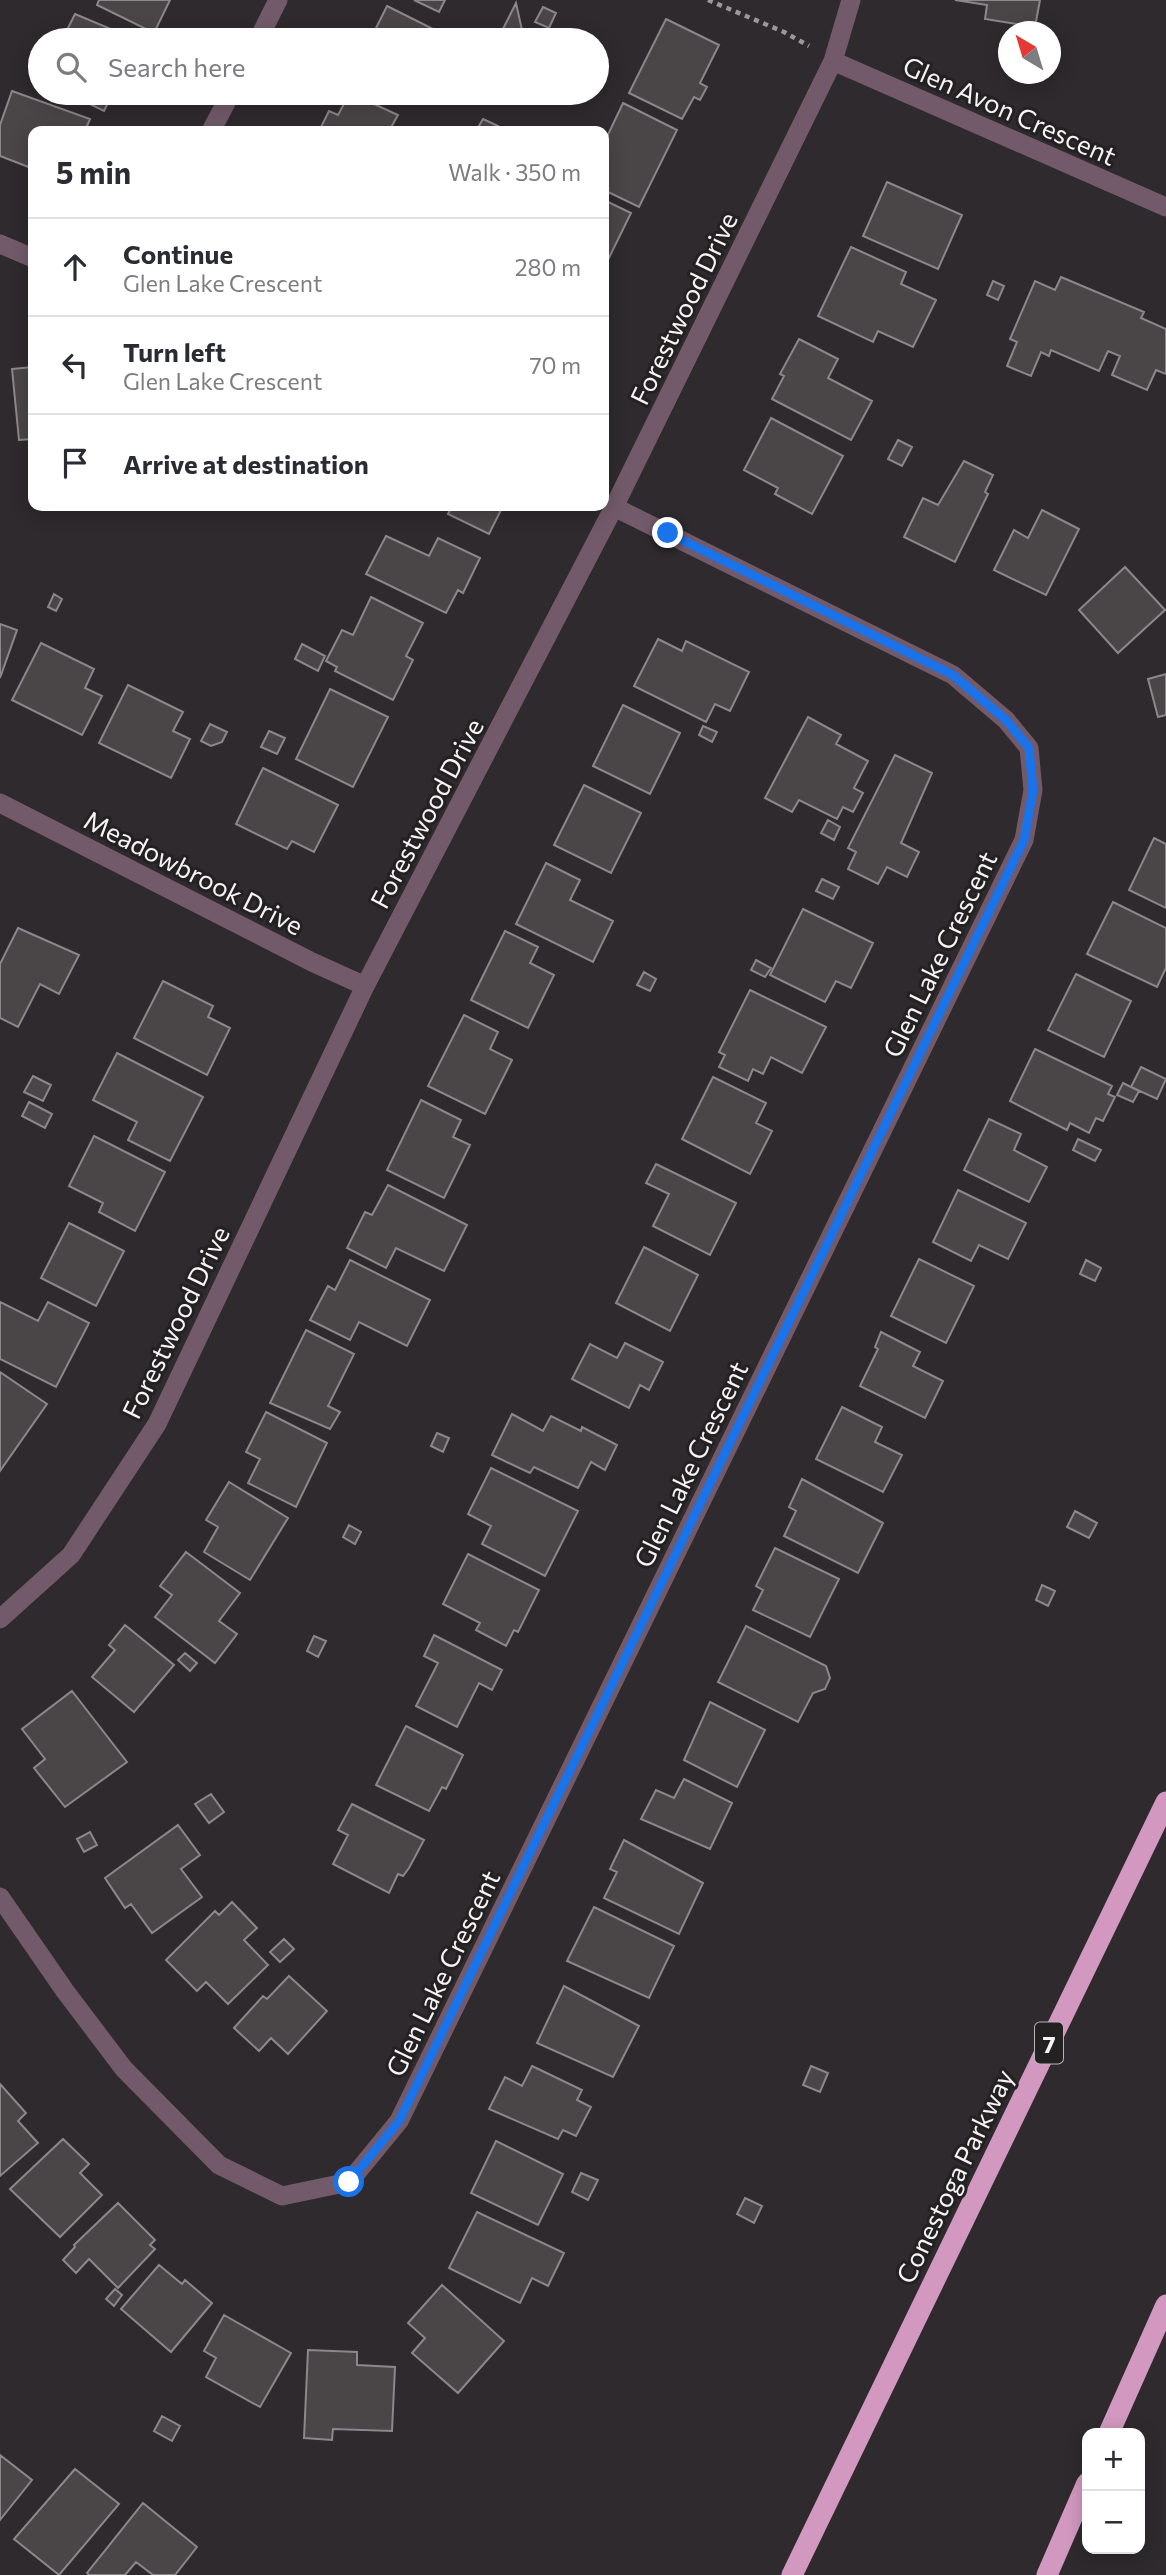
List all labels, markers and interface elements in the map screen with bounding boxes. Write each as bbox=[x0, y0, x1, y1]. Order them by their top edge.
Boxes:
north arrow bbox=[998, 21, 1061, 84]
search box bbox=[28, 28, 609, 105]
icon: search bbox=[52, 48, 90, 86]
street label: Glen Avon Crescent bbox=[899, 49, 1121, 171]
text: Search here bbox=[108, 51, 246, 82]
text: 5 min bbox=[56, 153, 131, 190]
text: Walk · 350 m bbox=[448, 158, 581, 186]
street label: Forestwood Drive bbox=[623, 207, 743, 409]
text: Continue bbox=[123, 238, 233, 269]
icon: ahead bbox=[56, 248, 94, 286]
text: 280 m bbox=[515, 253, 581, 281]
text: Glen Lake Crescent bbox=[123, 269, 322, 297]
text: Turn left bbox=[123, 336, 226, 367]
icon: left bbox=[56, 346, 94, 384]
text: 70 m bbox=[529, 351, 581, 379]
text: Glen Lake Crescent bbox=[123, 367, 322, 395]
icon: arrive bbox=[56, 444, 94, 482]
text: Arrive at destination bbox=[123, 448, 369, 479]
route end bbox=[652, 517, 683, 548]
street label: Forestwood Drive bbox=[363, 713, 489, 913]
street label: Meadowbrook Drive bbox=[79, 803, 309, 941]
street label: Glen Lake Crescent bbox=[876, 846, 1002, 1062]
street label: Forestwood Drive bbox=[115, 1221, 235, 1423]
street label: Glen Lake Crescent bbox=[627, 1356, 753, 1572]
street label: Glen Lake Crescent bbox=[379, 1865, 505, 2081]
road number: 7 bbox=[1035, 2022, 1063, 2064]
street label: Conestoga Parkway bbox=[889, 2064, 1019, 2288]
route start bbox=[333, 2166, 364, 2197]
map controls bbox=[1082, 2428, 1145, 2554]
button: + bbox=[1082, 2428, 1145, 2491]
button: − bbox=[1082, 2491, 1145, 2554]

